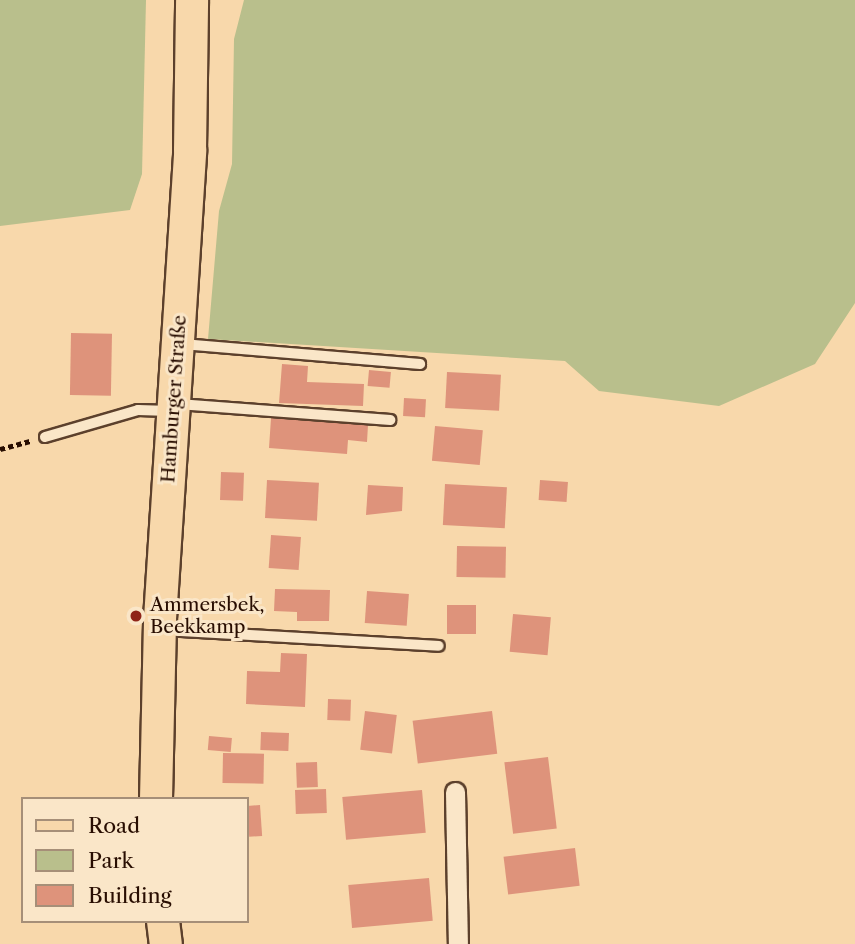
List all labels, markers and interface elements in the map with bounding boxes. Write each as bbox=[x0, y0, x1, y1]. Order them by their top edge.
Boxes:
street label: Hamburger Straße bbox=[157, 314, 191, 484]
place label: Ammersbek, Beekkamp bbox=[150, 594, 264, 638]
marker: Ammersbek, Beekkamp bbox=[128, 608, 144, 624]
legend bbox=[21, 797, 248, 923]
text: Road bbox=[88, 813, 140, 838]
text: Park bbox=[88, 848, 134, 873]
text: Building bbox=[88, 883, 172, 908]

